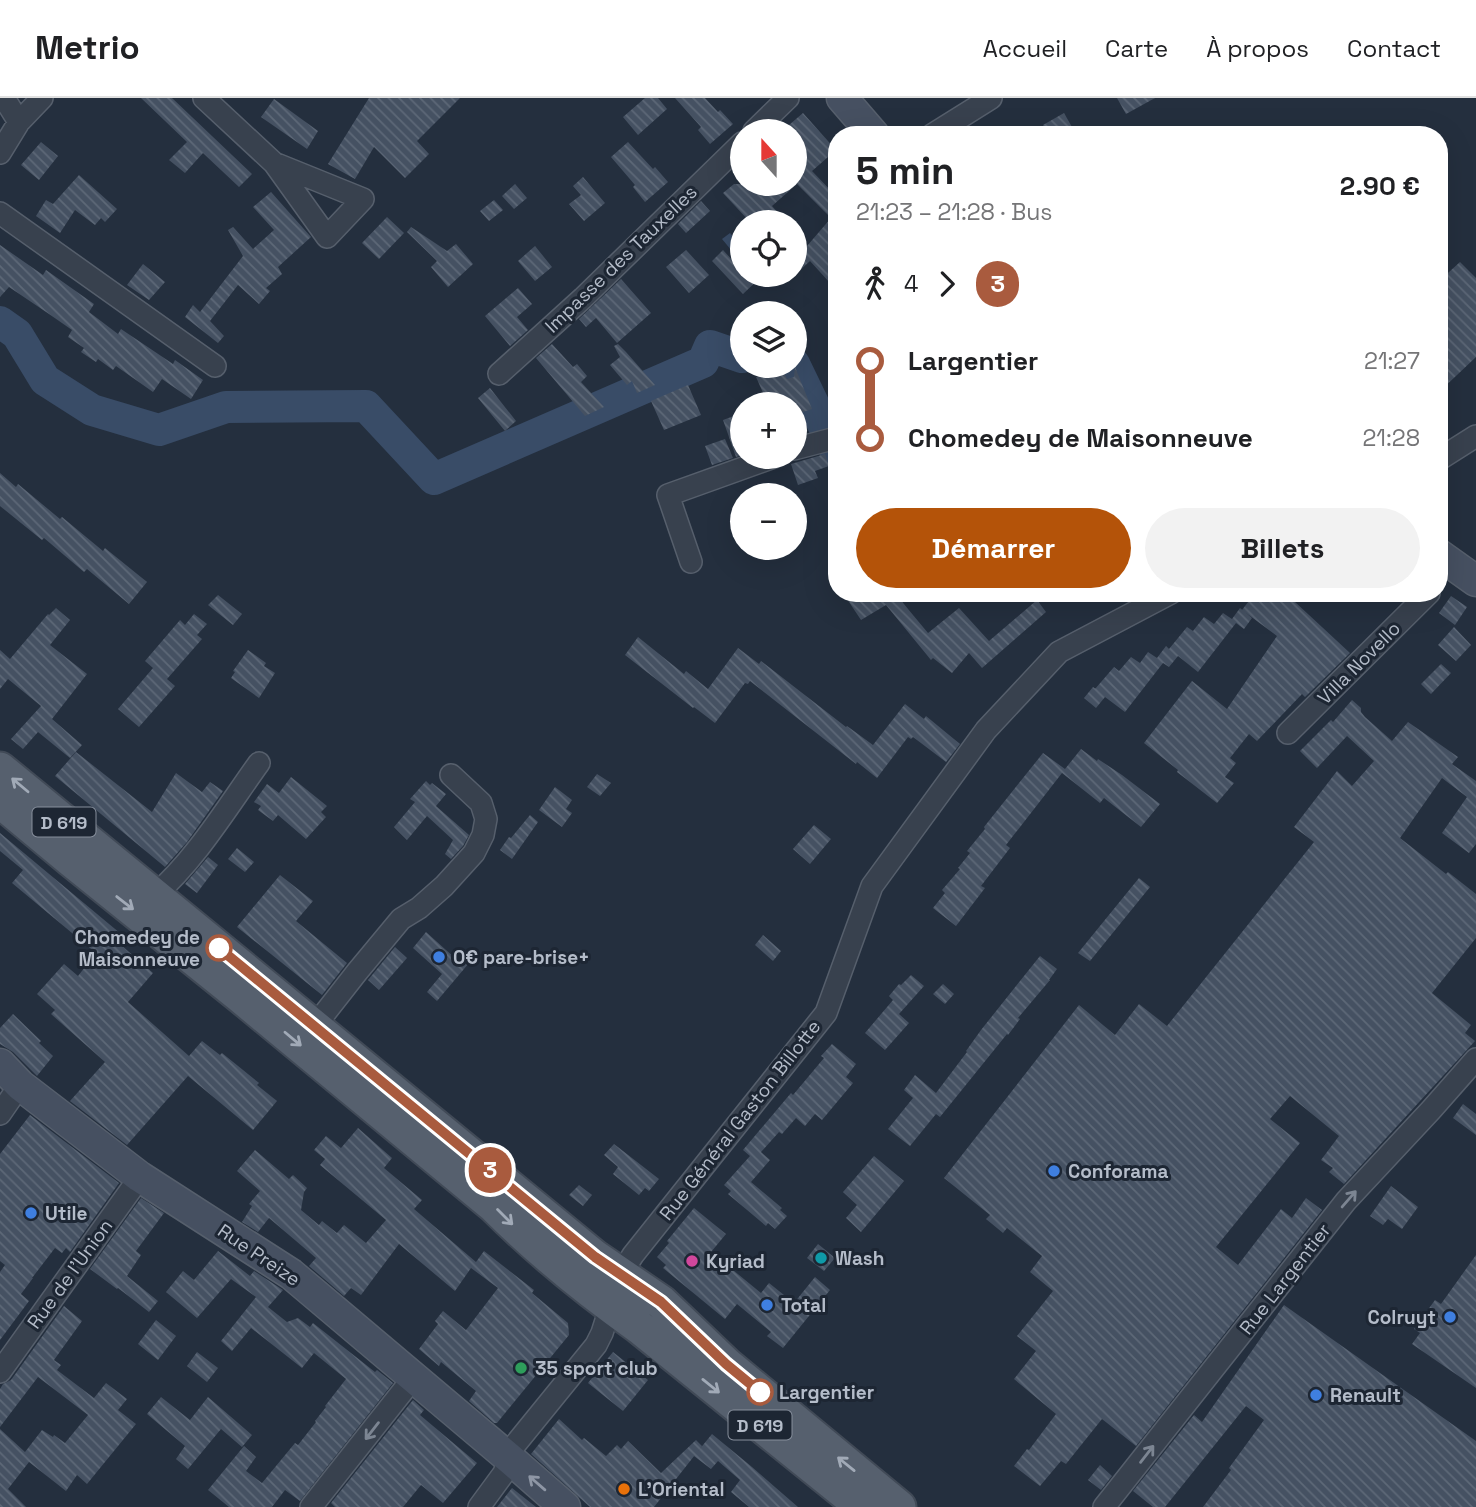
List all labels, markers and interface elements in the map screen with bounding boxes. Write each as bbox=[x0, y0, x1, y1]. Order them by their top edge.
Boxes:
text: Metrio bbox=[35, 27, 140, 69]
text: Accueil bbox=[983, 33, 1067, 64]
text: Carte bbox=[1105, 33, 1168, 64]
text: À propos bbox=[1206, 33, 1309, 64]
text: Contact bbox=[1347, 33, 1441, 64]
north arrow bbox=[730, 119, 807, 196]
map controls bbox=[730, 119, 807, 560]
text: 5 min bbox=[856, 147, 954, 195]
text: 2.90 € bbox=[1340, 169, 1420, 203]
street label: Impasse des Tauxelles bbox=[540, 180, 702, 338]
text: 21:23 – 21:28 · Bus bbox=[856, 197, 1052, 227]
button: locate bbox=[730, 210, 807, 287]
icon: walk bbox=[856, 265, 894, 303]
icon: forward bbox=[928, 265, 966, 303]
text: 3 bbox=[990, 268, 1005, 299]
text: 4 bbox=[904, 269, 918, 299]
button: layers bbox=[730, 301, 807, 378]
text: Largentier bbox=[908, 344, 1038, 378]
text: 21:27 bbox=[1364, 346, 1420, 376]
button: + bbox=[730, 392, 807, 469]
text: Chomedey de Maisonneuve bbox=[908, 421, 1253, 455]
text: 21:28 bbox=[1363, 423, 1420, 453]
button: − bbox=[730, 483, 807, 560]
button: Démarrer bbox=[856, 508, 1131, 588]
button: Billets bbox=[1145, 508, 1420, 588]
street label: Villa Novello bbox=[1312, 616, 1406, 710]
one-way arrow bbox=[11, 777, 29, 793]
road number: D 619 bbox=[32, 808, 96, 836]
one-way arrow bbox=[115, 895, 133, 910]
place label: Chomedey de Maisonneuve bbox=[75, 925, 200, 972]
marker: Chomedey de Maisonneuve bbox=[206, 935, 232, 961]
place label: 0€ pare-brise+ bbox=[453, 945, 590, 970]
marker: 0€ pare-brise+ bbox=[431, 949, 447, 965]
street label: Rue Général Gaston Billotte bbox=[654, 1015, 826, 1225]
one-way arrow bbox=[283, 1032, 301, 1047]
line badge: 3 bbox=[467, 1147, 513, 1193]
text: 3 bbox=[483, 1154, 497, 1185]
place label: Conforama bbox=[1068, 1159, 1168, 1184]
marker: Conforama bbox=[1046, 1163, 1062, 1179]
one-way arrow bbox=[1341, 1190, 1357, 1208]
place label: Utile bbox=[45, 1201, 88, 1226]
marker: Utile bbox=[23, 1205, 39, 1221]
one-way arrow bbox=[496, 1208, 513, 1225]
street label: Rue de l'Union bbox=[22, 1214, 118, 1334]
street label: Rue Preize bbox=[213, 1218, 305, 1292]
street label: Rue Largentier bbox=[1234, 1218, 1336, 1340]
place label: Wash bbox=[835, 1246, 885, 1271]
place label: Kyriad bbox=[706, 1249, 765, 1274]
marker: Wash bbox=[813, 1250, 829, 1266]
marker: Kyriad bbox=[684, 1253, 700, 1269]
place label: Total bbox=[781, 1293, 826, 1318]
marker: Total bbox=[759, 1297, 775, 1313]
place label: Colruyt bbox=[1367, 1305, 1436, 1330]
marker: Colruyt bbox=[1442, 1309, 1458, 1325]
place label: 35 sport club bbox=[535, 1356, 658, 1381]
marker: 35 sport club bbox=[513, 1360, 529, 1376]
one-way arrow bbox=[702, 1378, 720, 1393]
marker: Largentier bbox=[747, 1379, 773, 1405]
place label: Largentier bbox=[779, 1380, 874, 1405]
place label: Renault bbox=[1330, 1383, 1401, 1408]
marker: Renault bbox=[1308, 1387, 1324, 1403]
road number: D 619 bbox=[728, 1410, 792, 1440]
one-way arrow bbox=[364, 1421, 379, 1440]
one-way arrow bbox=[1139, 1445, 1154, 1463]
one-way arrow bbox=[837, 1456, 855, 1472]
one-way arrow bbox=[528, 1475, 546, 1491]
place label: L'Oriental bbox=[638, 1477, 724, 1502]
marker: L'Oriental bbox=[616, 1481, 632, 1497]

